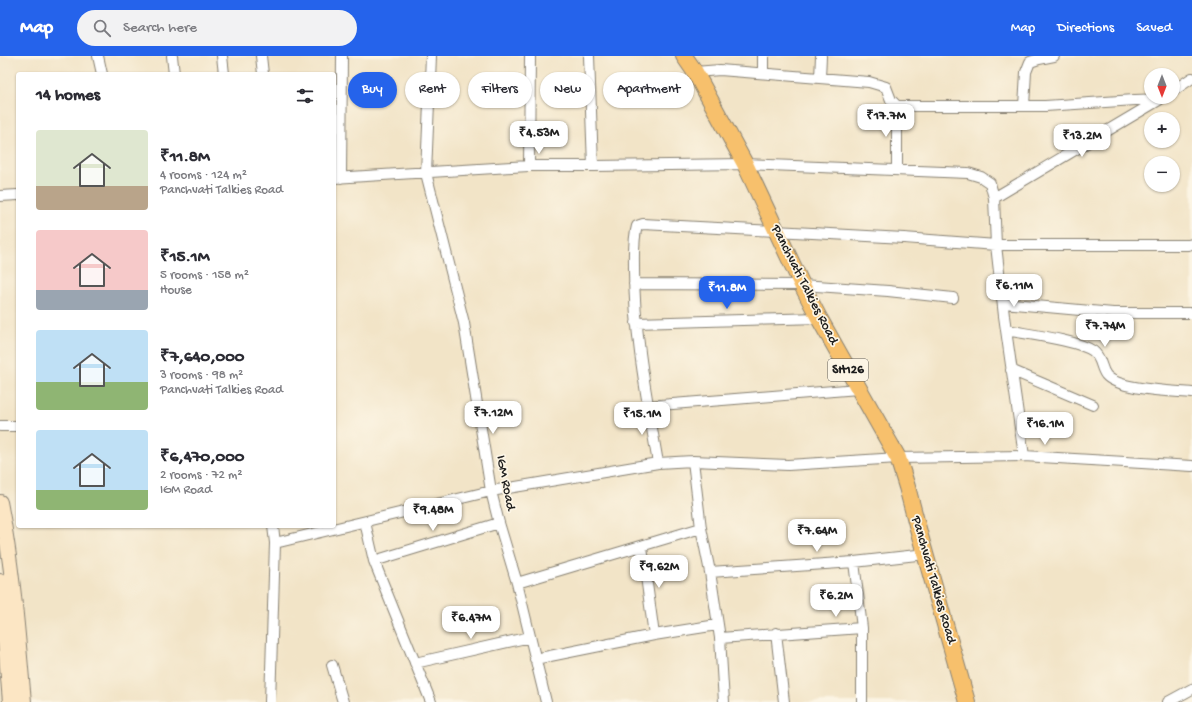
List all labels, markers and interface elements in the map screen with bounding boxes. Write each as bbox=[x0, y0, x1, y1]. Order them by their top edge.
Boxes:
search box bbox=[77, 10, 357, 46]
text: Map bbox=[20, 17, 53, 40]
icon: search bbox=[91, 17, 113, 39]
text: Search here bbox=[123, 19, 197, 37]
text: Map bbox=[1011, 20, 1035, 37]
text: Directions bbox=[1057, 20, 1114, 37]
text: Saved bbox=[1136, 20, 1172, 37]
north arrow bbox=[1144, 68, 1180, 104]
map controls bbox=[1144, 68, 1180, 192]
chip: Buy bbox=[348, 72, 397, 108]
chip: Rent bbox=[405, 72, 460, 108]
chip: Filters bbox=[468, 72, 532, 108]
chip: New bbox=[540, 72, 595, 108]
chip: Apartment bbox=[603, 72, 694, 108]
icon: filters bbox=[294, 85, 316, 107]
text: 14 homes bbox=[36, 86, 100, 106]
pin: ₹17.7M bbox=[853, 104, 919, 138]
text: ₹17.7M bbox=[866, 109, 906, 124]
button: + bbox=[1144, 112, 1180, 148]
pin: ₹4.53M bbox=[506, 121, 572, 155]
pin: ₹13.2M bbox=[1049, 124, 1115, 158]
text: ₹4.53M bbox=[519, 126, 559, 141]
text: ₹13.2M bbox=[1063, 129, 1101, 144]
icon: home bbox=[68, 146, 116, 194]
text: ₹11.8M bbox=[160, 148, 210, 168]
button: − bbox=[1144, 156, 1180, 192]
text: 4 rooms · 124 m² bbox=[160, 168, 247, 183]
text: Panchvati Talkies Road bbox=[160, 183, 283, 198]
street label: Panchvati Talkies Road bbox=[766, 221, 842, 349]
icon: home bbox=[68, 246, 116, 294]
text: ₹15.1M bbox=[160, 248, 210, 268]
text: 5 rooms · 158 m² bbox=[160, 268, 249, 283]
pin: ₹6.11M bbox=[981, 274, 1047, 308]
pin: ₹11.8M bbox=[694, 276, 760, 310]
text: ₹6.11M bbox=[995, 279, 1033, 294]
text: ₹11.8M bbox=[708, 281, 746, 296]
text: House bbox=[160, 283, 192, 298]
pin: ₹7.74M bbox=[1072, 314, 1138, 348]
text: ₹7.74M bbox=[1085, 319, 1125, 334]
icon: home bbox=[68, 346, 116, 394]
text: ₹7,640,000 bbox=[160, 348, 245, 368]
road number: SH126 bbox=[828, 359, 868, 381]
text: 3 rooms · 98 m² bbox=[160, 368, 243, 383]
text: Panchvati Talkies Road bbox=[160, 383, 283, 398]
pin: ₹7.12M bbox=[460, 401, 526, 435]
pin: ₹15.1M bbox=[609, 402, 675, 436]
text: ₹7.12M bbox=[474, 406, 512, 421]
text: ₹15.1M bbox=[623, 407, 661, 422]
pin: ₹16.1M bbox=[1012, 412, 1078, 446]
text: ₹16.1M bbox=[1026, 417, 1064, 432]
icon: home bbox=[68, 446, 116, 494]
text: ₹6,470,000 bbox=[160, 448, 245, 468]
street label: IGM Road bbox=[491, 454, 519, 514]
text: 2 rooms · 72 m² bbox=[160, 468, 242, 483]
text: IGM Road bbox=[160, 483, 212, 498]
pin: ₹9.48M bbox=[400, 498, 466, 532]
text: ₹9.48M bbox=[413, 503, 453, 518]
street label: Panchvati Talkies Road bbox=[906, 513, 960, 648]
pin: ₹7.64M bbox=[784, 519, 850, 553]
text: ₹7.64M bbox=[797, 524, 837, 539]
pin: ₹9.62M bbox=[626, 555, 692, 589]
text: ₹9.62M bbox=[639, 560, 679, 575]
pin: ₹6.2M bbox=[808, 584, 864, 618]
text: ₹6.2M bbox=[819, 589, 853, 604]
pin: ₹6.47M bbox=[438, 606, 504, 640]
text: ₹6.47M bbox=[451, 611, 491, 626]

